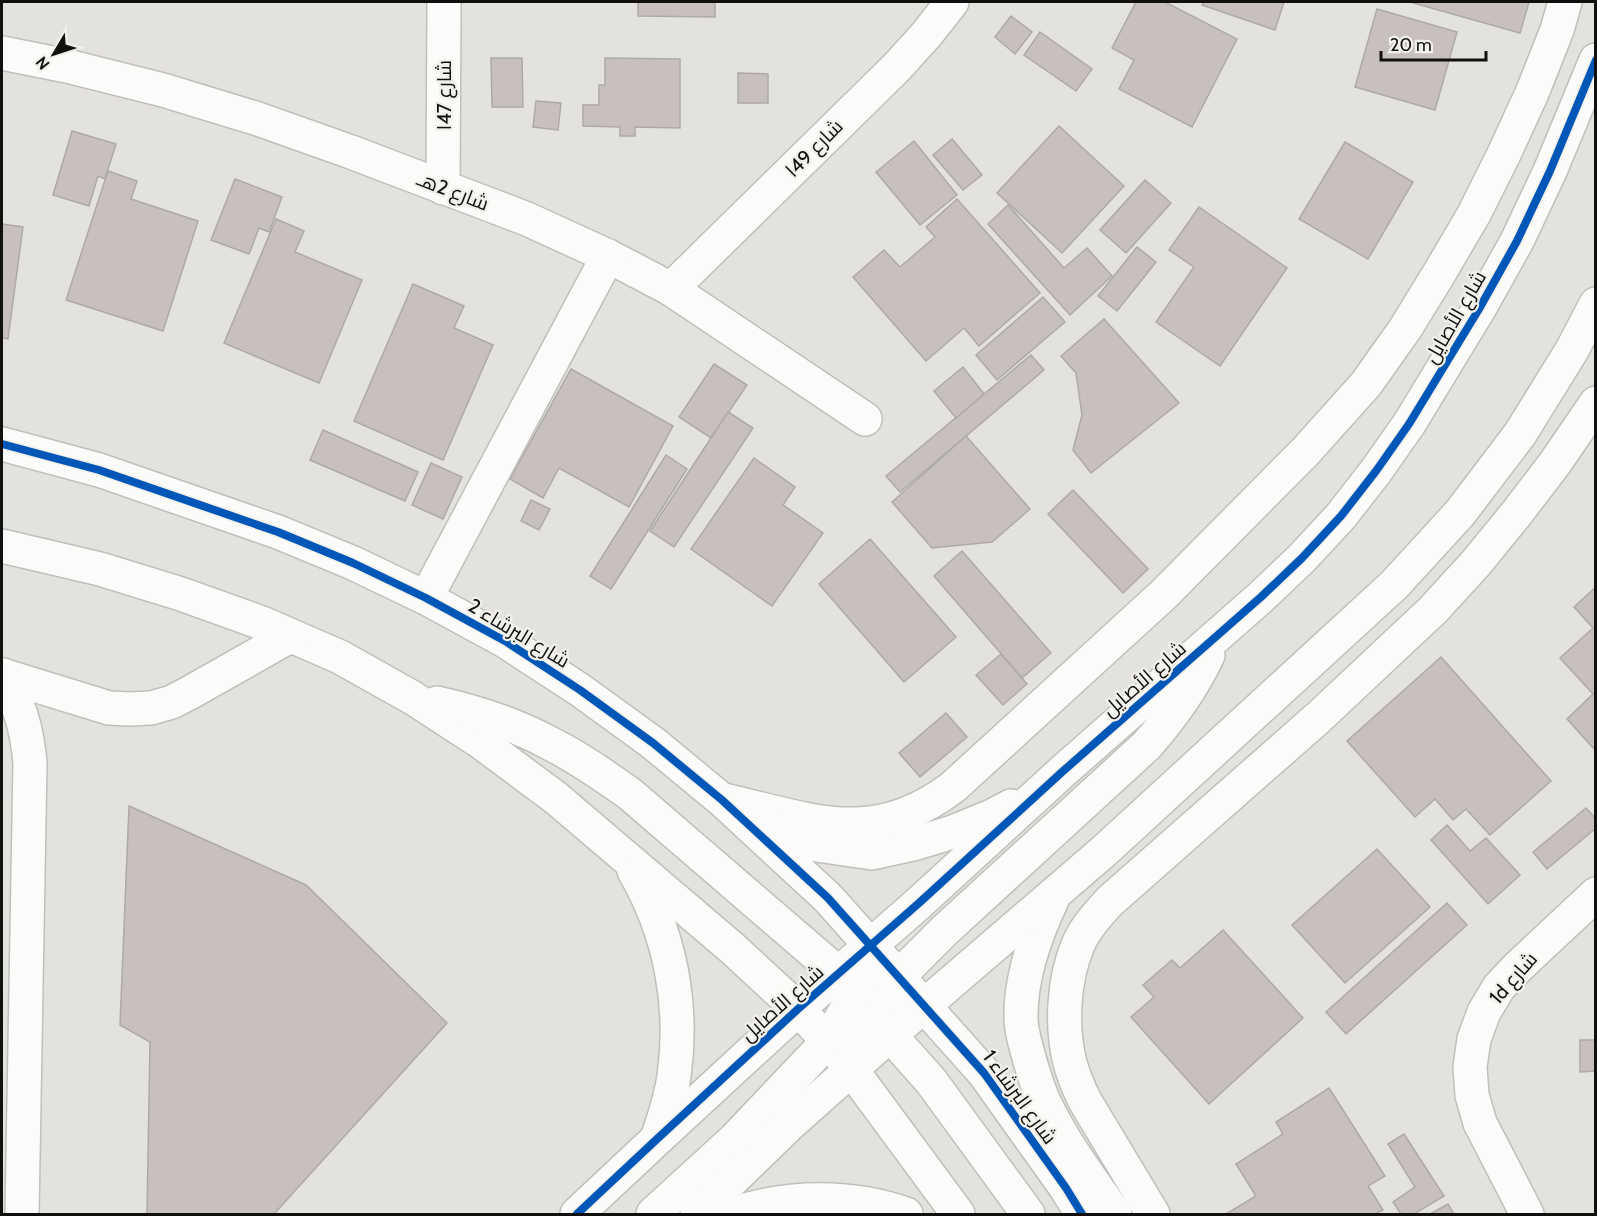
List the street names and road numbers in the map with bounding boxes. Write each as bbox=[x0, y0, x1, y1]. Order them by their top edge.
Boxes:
street label: شارع 47ا bbox=[432, 60, 458, 130]
street label: شارع 49ا bbox=[780, 114, 849, 183]
street label: شارع 2هـ bbox=[412, 166, 492, 217]
street label: شارع الأصايل bbox=[1419, 266, 1493, 369]
street label: شارع البرشاء 2 bbox=[463, 593, 574, 674]
street label: شارع الأصايل bbox=[1097, 636, 1192, 723]
street label: 1d شارع bbox=[1484, 947, 1544, 1010]
street label: شارع الأصايل bbox=[736, 960, 830, 1048]
street label: شارع البرشاء 1 bbox=[976, 1045, 1062, 1150]

